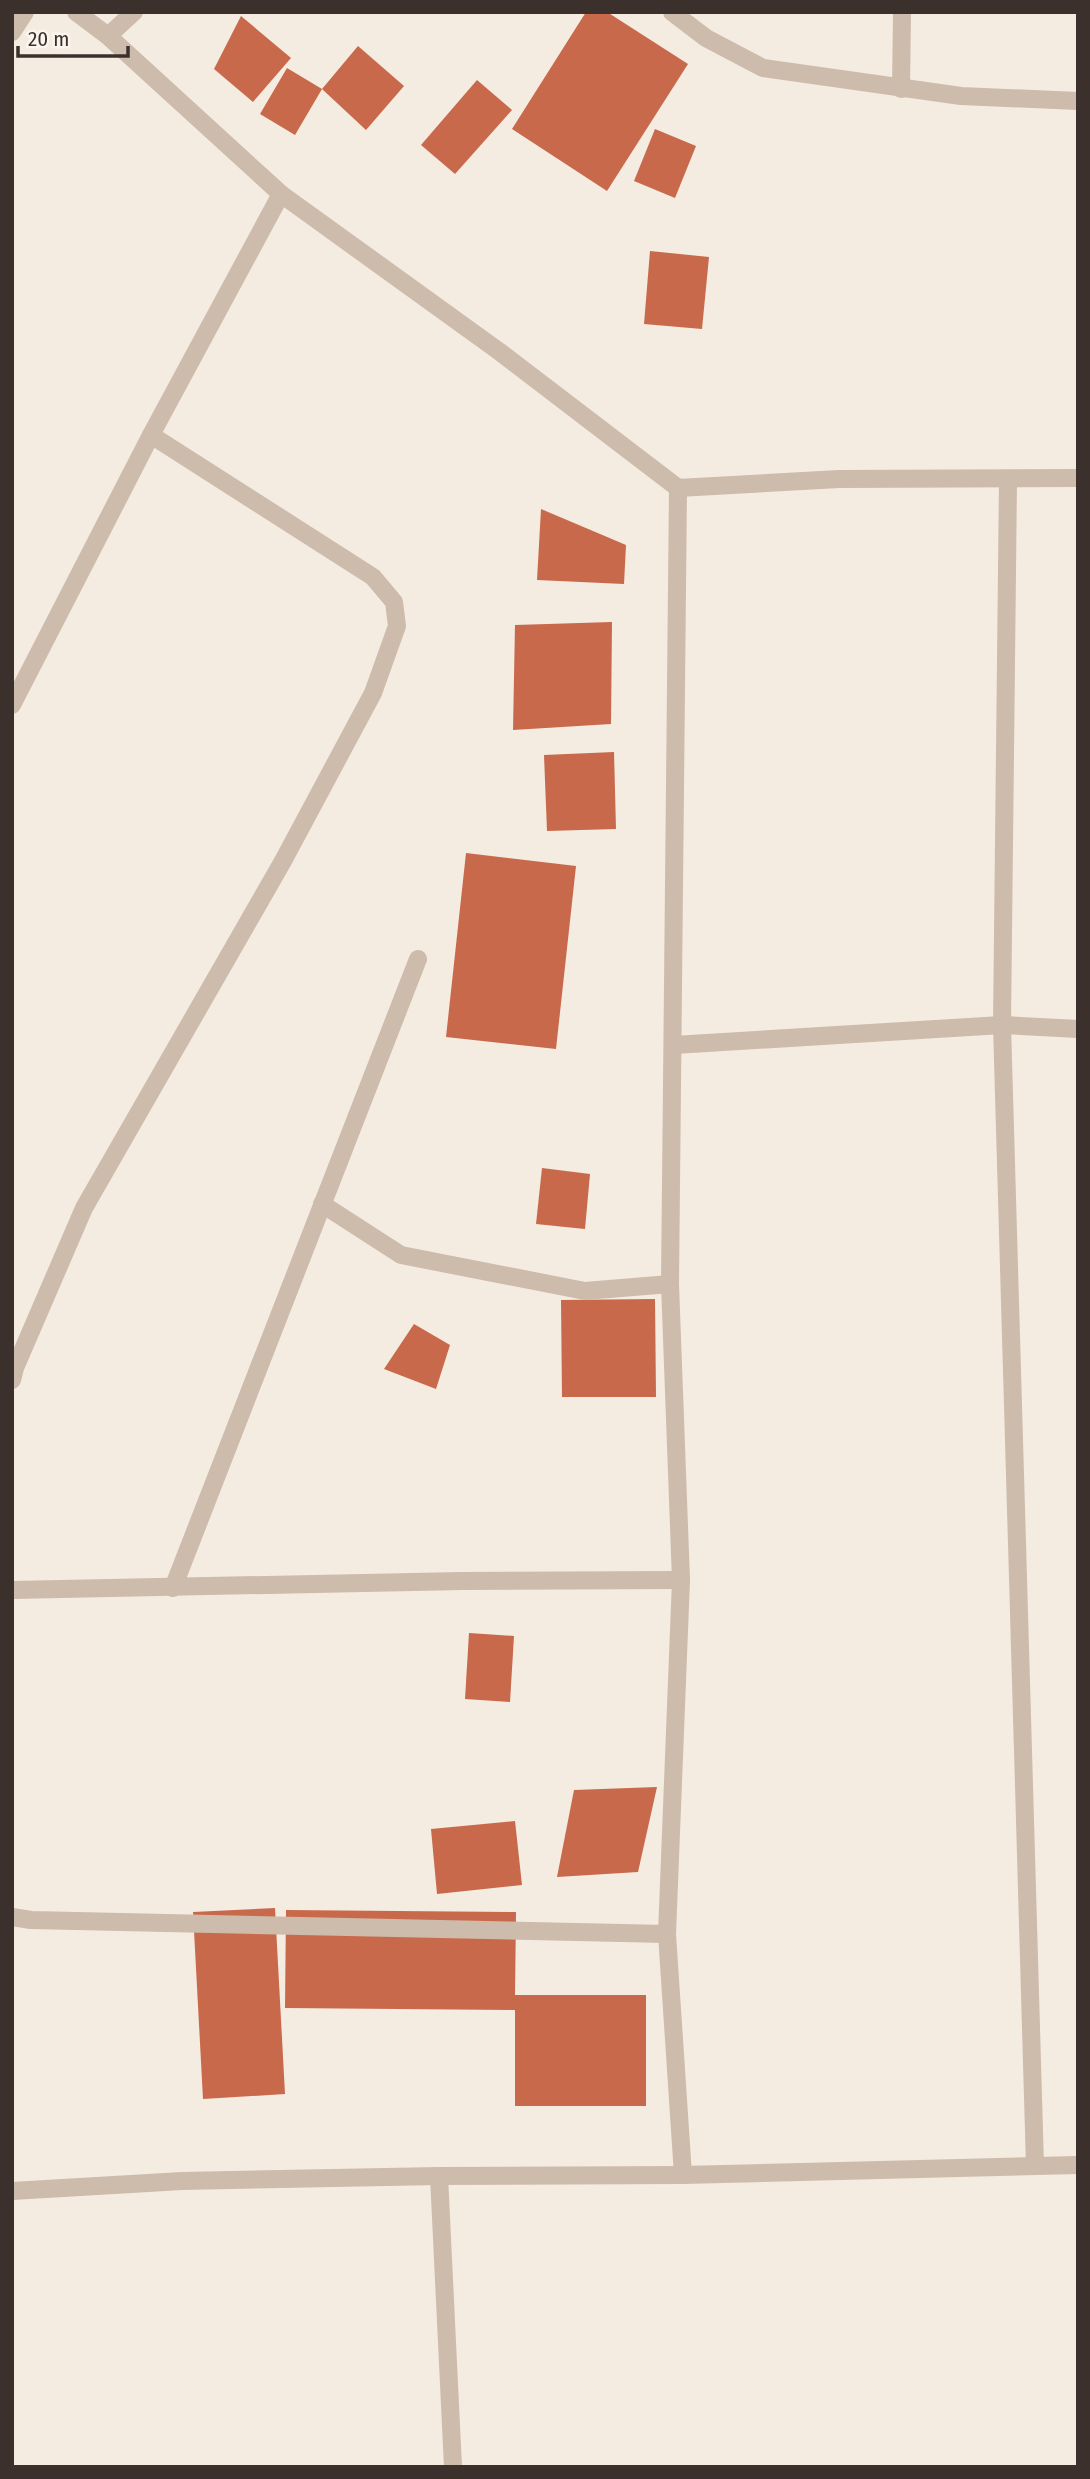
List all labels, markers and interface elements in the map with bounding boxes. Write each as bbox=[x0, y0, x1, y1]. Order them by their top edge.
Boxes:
scale bar bbox=[18, 14, 128, 58]
text: 20 m bbox=[28, 26, 69, 52]

